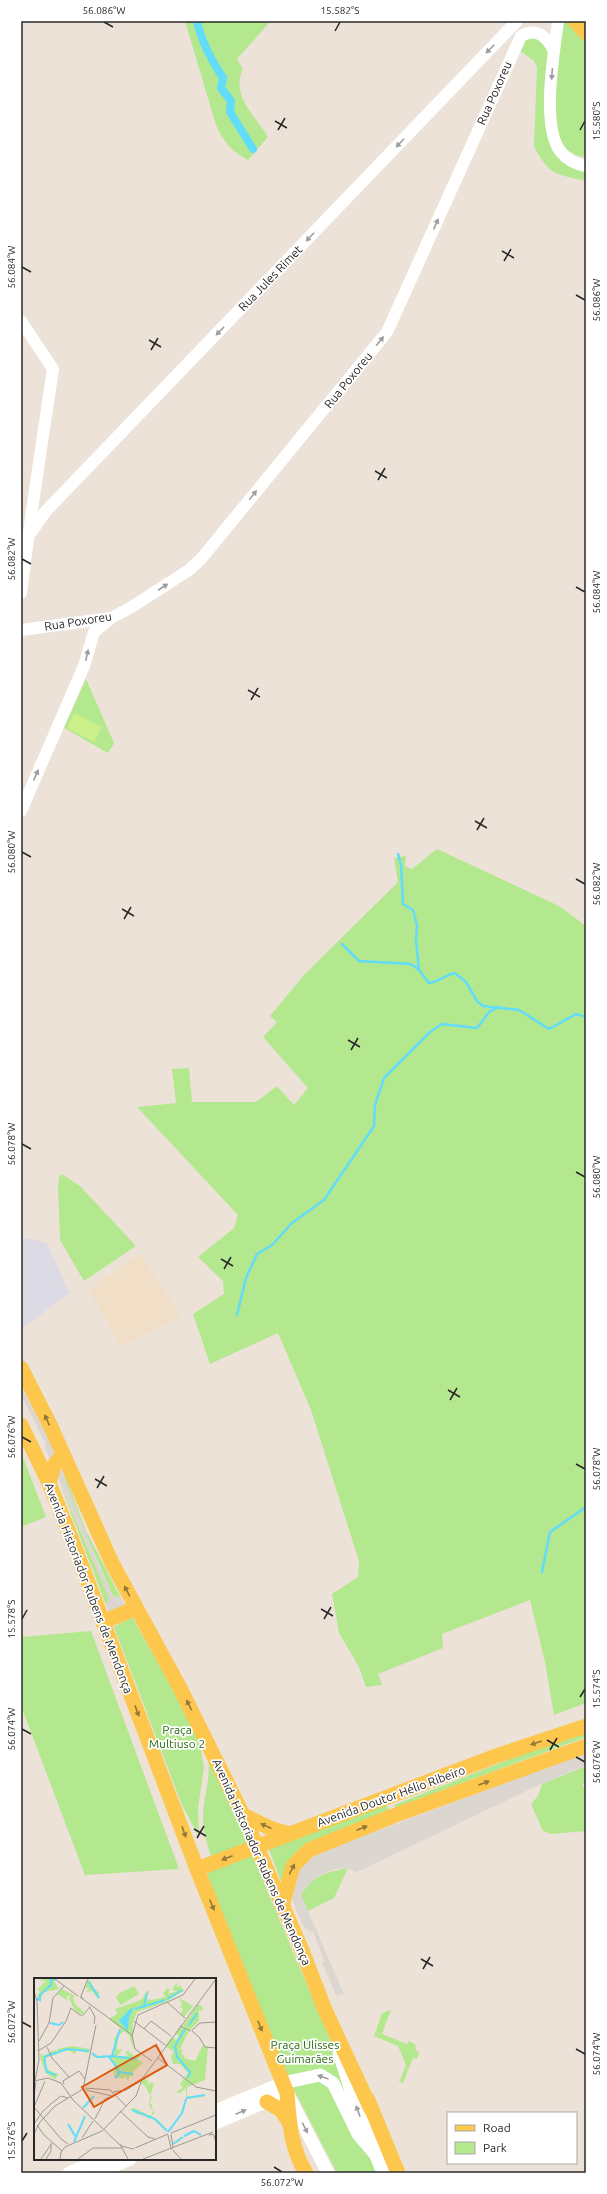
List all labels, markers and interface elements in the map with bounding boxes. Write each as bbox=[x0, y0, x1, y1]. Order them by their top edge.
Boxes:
text: 56.086°W bbox=[82, 5, 126, 16]
text: 15.582°S bbox=[320, 5, 360, 16]
one-way arrow bbox=[485, 44, 495, 54]
street label: Rua Poxoreu bbox=[474, 59, 514, 127]
one-way arrow bbox=[549, 68, 555, 81]
text: 15.580°S bbox=[591, 101, 602, 141]
one-way arrow bbox=[395, 138, 405, 148]
one-way arrow bbox=[433, 218, 439, 229]
one-way arrow bbox=[305, 232, 315, 242]
street label: Rua Jules Rimet bbox=[236, 242, 305, 313]
text: 56.084°W bbox=[6, 245, 17, 289]
text: 56.086°W bbox=[591, 278, 602, 322]
one-way arrow bbox=[215, 326, 225, 336]
one-way arrow bbox=[376, 335, 385, 346]
street label: Rua Poxoreu bbox=[322, 349, 374, 411]
one-way arrow bbox=[249, 490, 258, 501]
text: 56.082°W bbox=[6, 537, 17, 581]
text: 56.084°W bbox=[591, 570, 602, 614]
one-way arrow bbox=[158, 583, 168, 591]
street label: Rua Poxoreu bbox=[43, 609, 113, 633]
one-way arrow bbox=[84, 649, 90, 661]
one-way arrow bbox=[33, 769, 39, 780]
text: 56.080°W bbox=[6, 830, 17, 874]
text: 56.082°W bbox=[591, 862, 602, 906]
text: 56.078°W bbox=[6, 1122, 17, 1166]
text: 56.080°W bbox=[591, 1155, 602, 1199]
one-way arrow bbox=[44, 1414, 50, 1425]
text: 56.076°W bbox=[6, 1415, 17, 1459]
text: 56.078°W bbox=[591, 1447, 602, 1491]
street label: Avenida Historiador Rubens de Mendonça bbox=[43, 1481, 135, 1695]
one-way arrow bbox=[123, 1585, 130, 1596]
text: 15.578°S bbox=[6, 1599, 17, 1639]
text: 15.574°S bbox=[591, 1669, 602, 1709]
one-way arrow bbox=[185, 1699, 192, 1711]
one-way arrow bbox=[134, 1706, 140, 1718]
text: 56.074°W bbox=[6, 1707, 17, 1751]
park label: Praça Multiuso 2 bbox=[149, 1723, 205, 1750]
text: 56.076°W bbox=[591, 1740, 602, 1784]
one-way arrow bbox=[530, 1741, 542, 1747]
street label: Avenida Historiador Rubens de Mendonça bbox=[210, 1757, 314, 1967]
street label: Avenida Doutor Hélio Ribeiro bbox=[315, 1763, 467, 1829]
one-way arrow bbox=[478, 1780, 490, 1786]
one-way arrow bbox=[259, 1823, 271, 1829]
one-way arrow bbox=[357, 1825, 369, 1831]
one-way arrow bbox=[181, 1827, 187, 1839]
one-way arrow bbox=[220, 1855, 232, 1861]
one-way arrow bbox=[289, 1863, 295, 1875]
one-way arrow bbox=[209, 1900, 215, 1912]
inset map bbox=[34, 1978, 216, 2160]
text: 56.072°W bbox=[6, 2000, 17, 2044]
one-way arrow bbox=[257, 2021, 263, 2032]
text: 56.074°W bbox=[591, 2032, 602, 2076]
park label: Praça Ulisses Guimarães bbox=[271, 2038, 339, 2065]
one-way arrow bbox=[316, 2074, 328, 2080]
one-way arrow bbox=[354, 2104, 360, 2116]
one-way arrow bbox=[235, 2109, 247, 2115]
legend bbox=[447, 2112, 577, 2164]
text: 15.576°S bbox=[6, 2121, 17, 2161]
text: Road bbox=[483, 2121, 511, 2134]
one-way arrow bbox=[301, 2122, 308, 2134]
text: Park bbox=[483, 2141, 507, 2154]
text: 56.072°W bbox=[260, 2177, 304, 2188]

